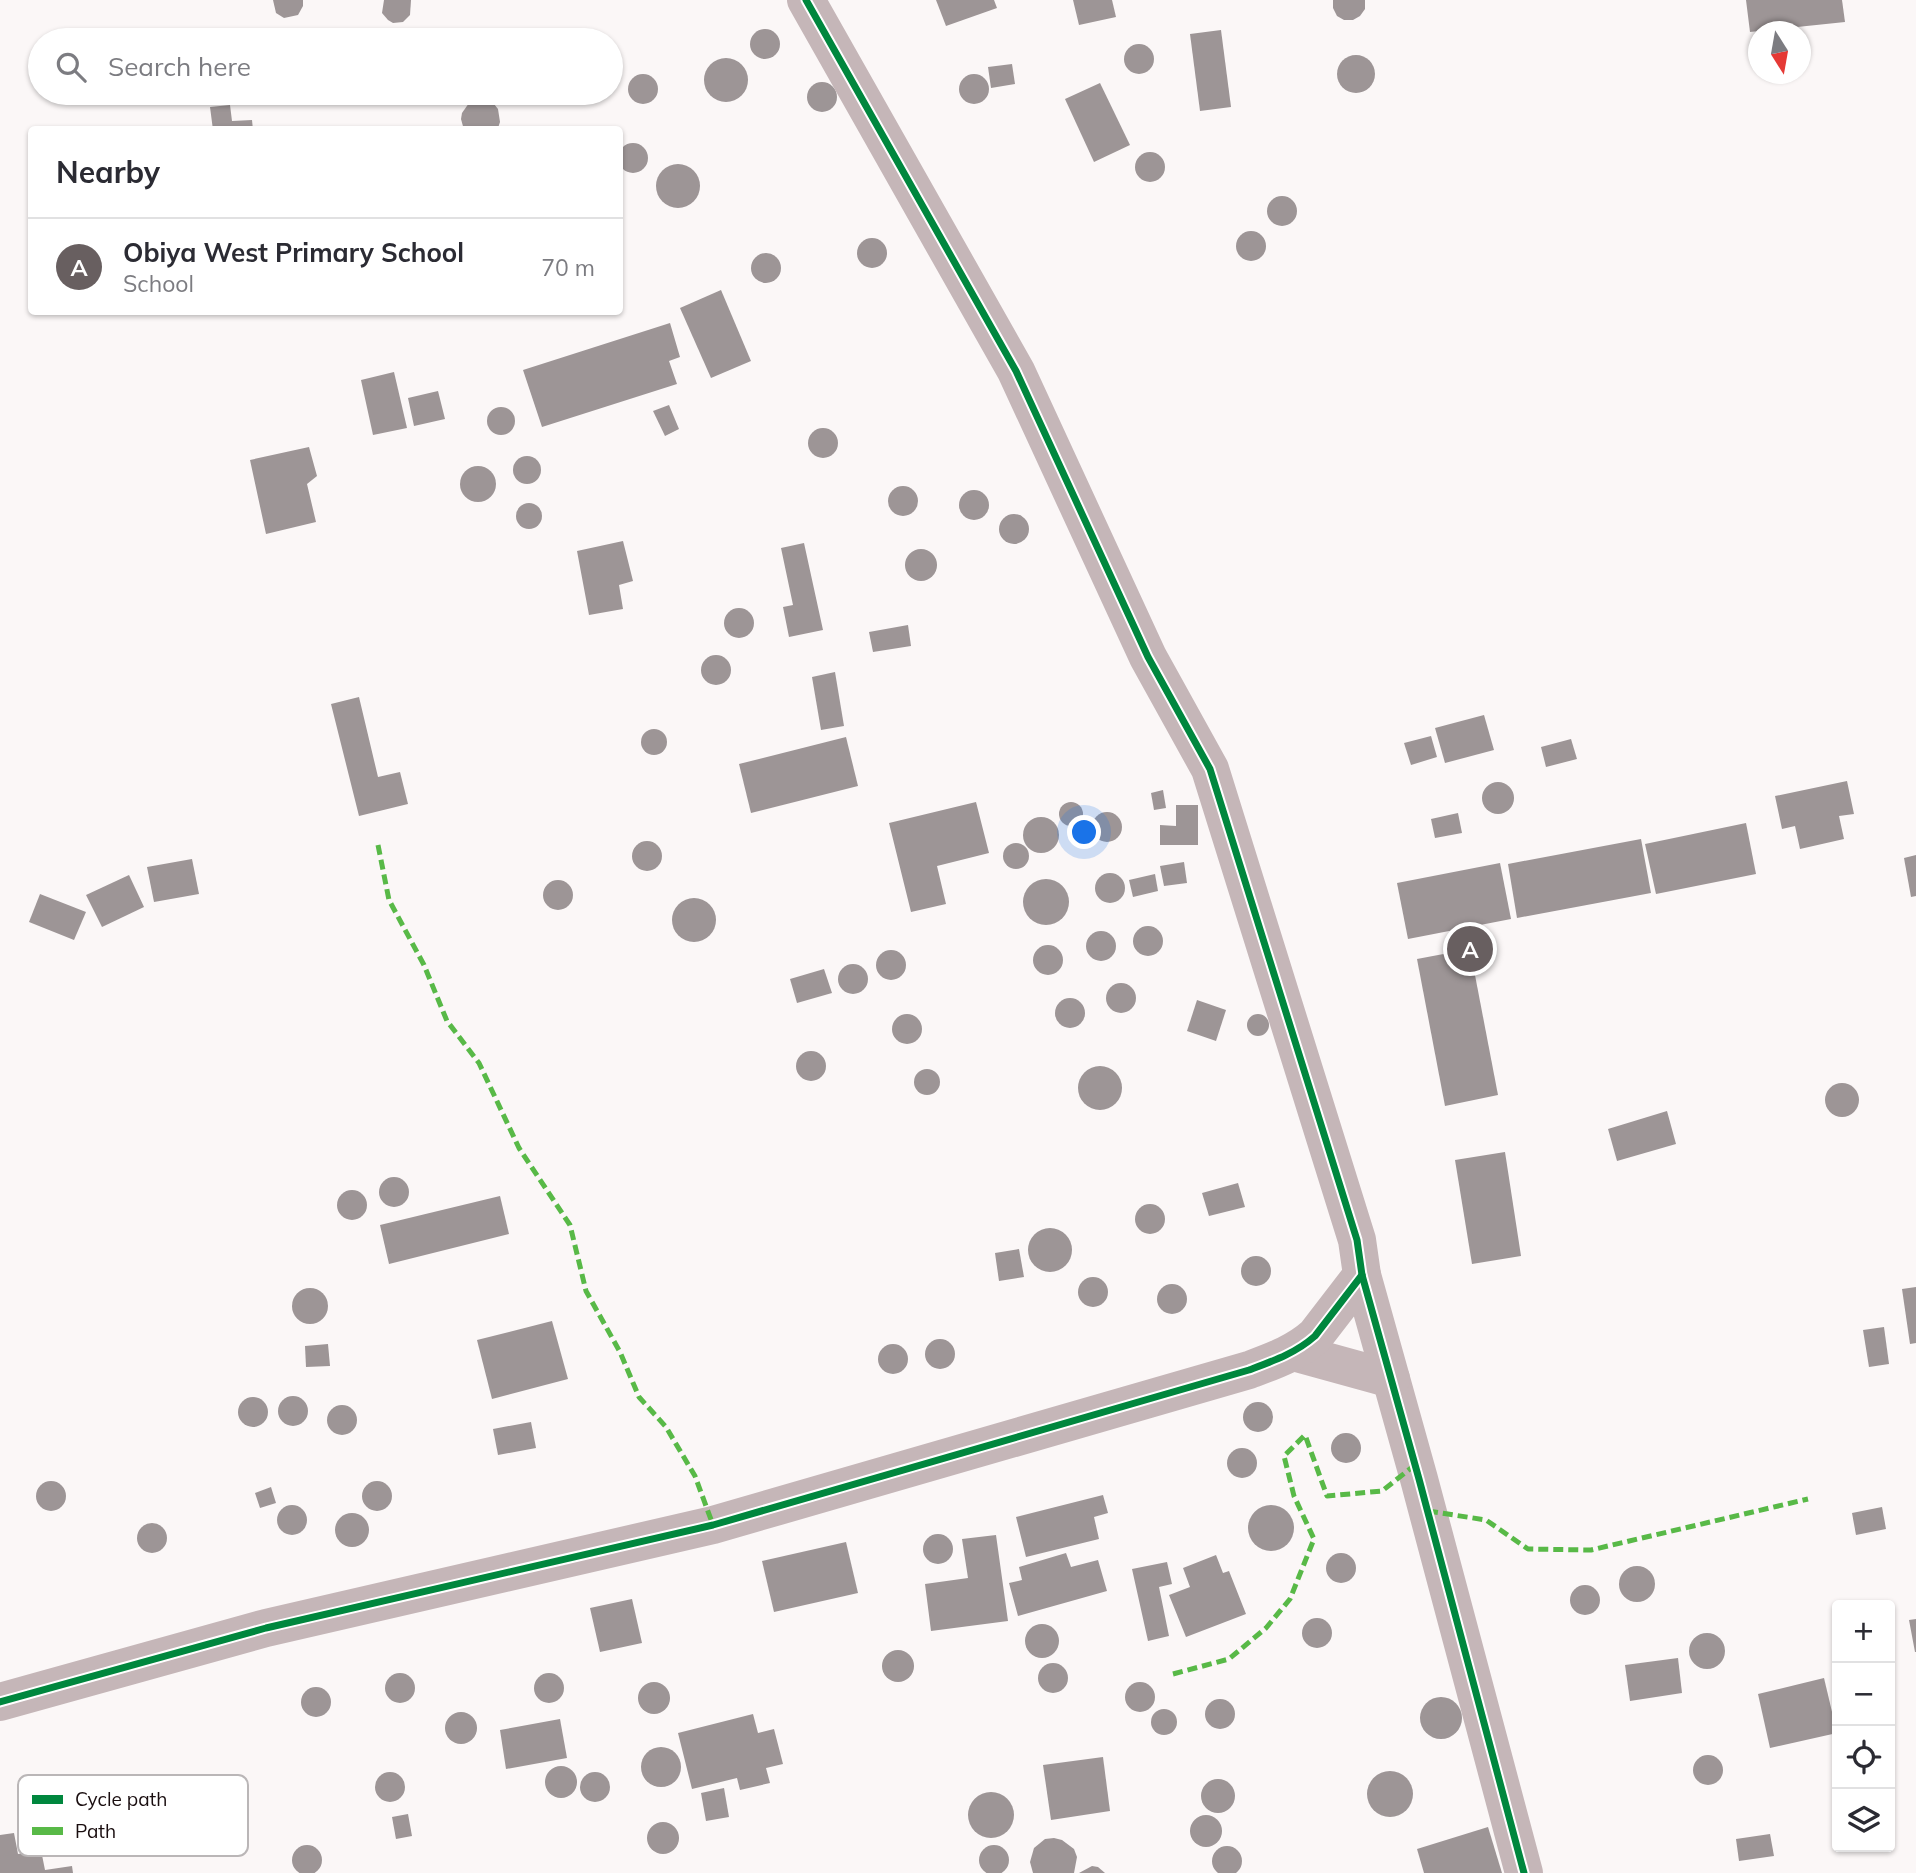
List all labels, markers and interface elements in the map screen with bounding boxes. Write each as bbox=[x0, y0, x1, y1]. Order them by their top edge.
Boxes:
north arrow bbox=[1748, 21, 1811, 84]
search box bbox=[28, 28, 623, 105]
icon: search bbox=[52, 48, 90, 86]
text: Search here bbox=[108, 50, 251, 83]
text: Nearby bbox=[56, 153, 160, 191]
text: Obiya West Primary School bbox=[123, 236, 464, 269]
text: A bbox=[70, 253, 88, 282]
text: 70 m bbox=[541, 253, 595, 282]
text: School bbox=[123, 269, 194, 298]
your location bbox=[1067, 815, 1101, 849]
pin: A bbox=[1447, 923, 1493, 975]
map controls bbox=[1832, 1600, 1895, 1852]
button: + bbox=[1832, 1600, 1895, 1663]
button: − bbox=[1832, 1663, 1895, 1726]
button: locate bbox=[1832, 1726, 1895, 1789]
legend bbox=[18, 1775, 248, 1856]
text: Cycle path bbox=[75, 1787, 167, 1811]
button: layers bbox=[1832, 1789, 1895, 1852]
text: Path bbox=[75, 1819, 116, 1843]

